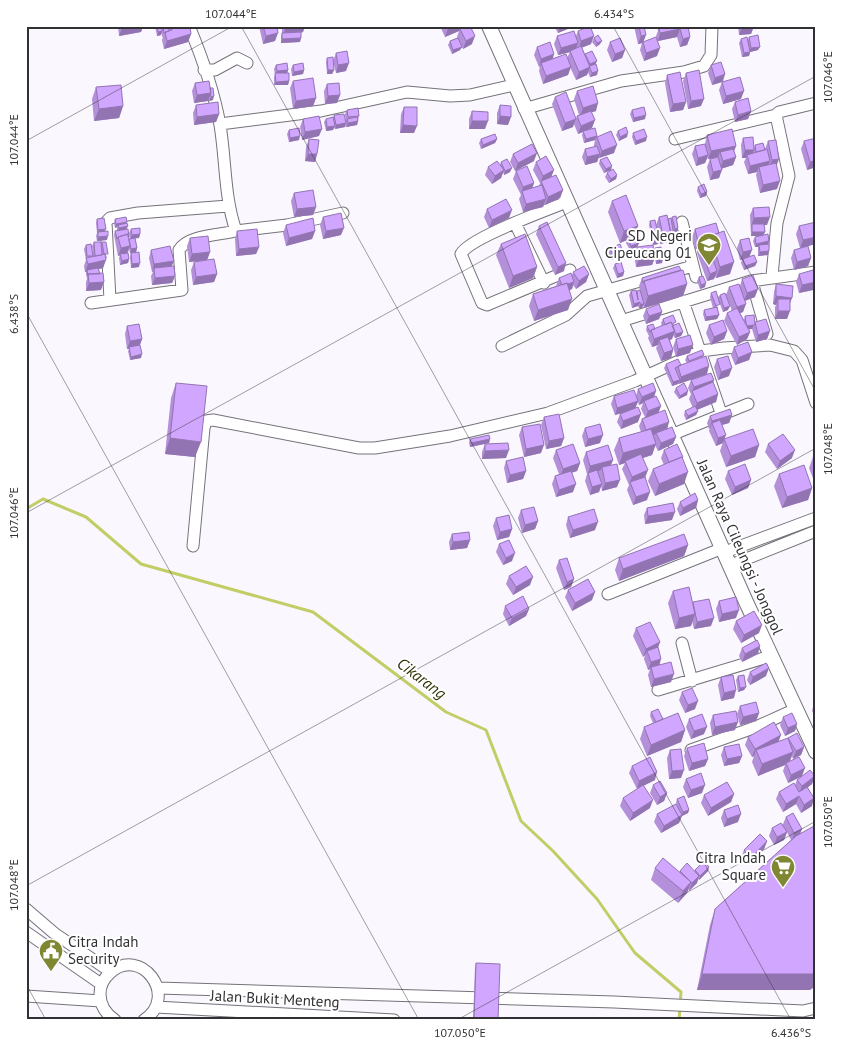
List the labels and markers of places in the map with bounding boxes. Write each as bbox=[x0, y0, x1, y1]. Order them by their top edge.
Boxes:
place label: SD Negeri Cipeucang 01 bbox=[605, 226, 692, 262]
school or university icon: SD Negeri Cipeucang 01 bbox=[696, 232, 722, 266]
place label: Citra Indah Square bbox=[695, 848, 766, 884]
supermarket icon: Citra Indah Square bbox=[770, 854, 796, 888]
place label: Citra Indah Security bbox=[68, 932, 139, 968]
public building icon: Citra Indah Security bbox=[38, 938, 64, 972]

